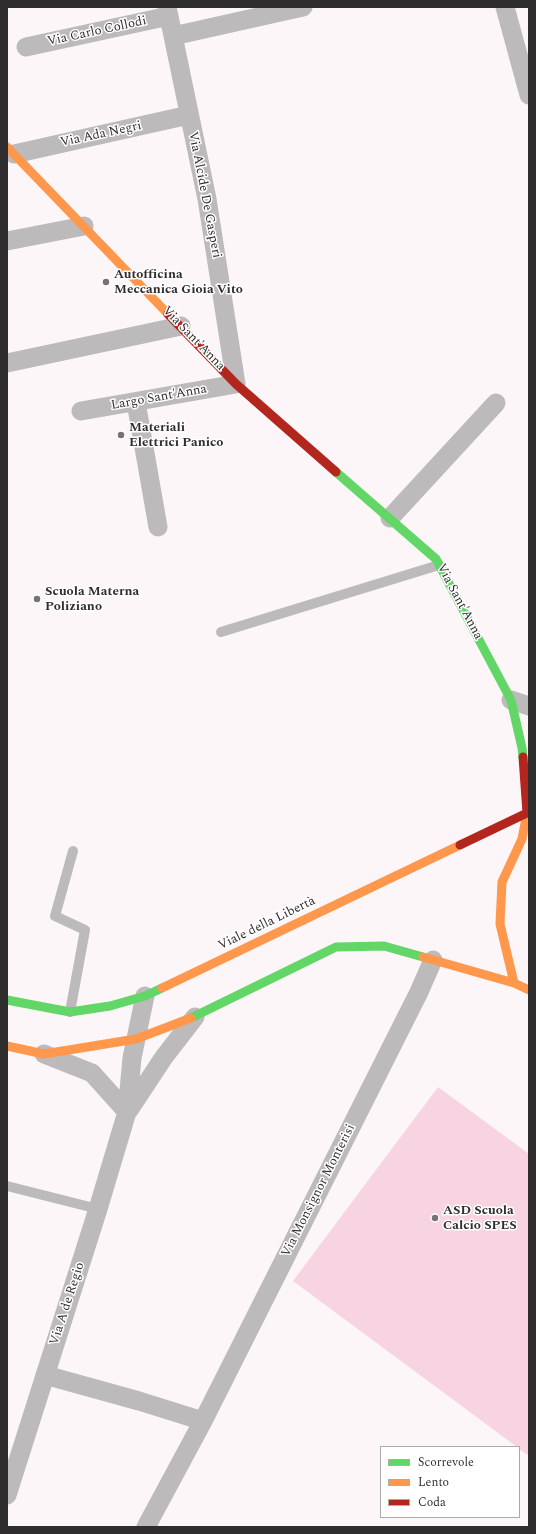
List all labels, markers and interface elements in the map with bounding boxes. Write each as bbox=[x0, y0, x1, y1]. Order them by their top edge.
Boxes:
street label: Via Carlo Collodi bbox=[46, 14, 148, 50]
street label: Via Ada Negri bbox=[59, 119, 143, 151]
street label: Via Alcide De Gasperi bbox=[184, 131, 224, 259]
place label: Autofficina Meccanica Gioia Vito bbox=[114, 267, 243, 298]
marker: Autofficina Meccanica Gioia Vito bbox=[101, 277, 111, 287]
street label: Via Sant'Anna bbox=[158, 304, 228, 374]
street label: Largo Sant'Anna bbox=[110, 382, 208, 414]
place label: Materiali Elettrici Panico bbox=[129, 420, 223, 451]
marker: Materiali Elettrici Panico bbox=[116, 430, 126, 440]
street label: Via Sant'Anna bbox=[433, 562, 485, 642]
place label: Scuola Materna Poliziano bbox=[45, 584, 139, 615]
marker: Scuola Materna Poliziano bbox=[32, 594, 42, 604]
street label: Viale della Libertà bbox=[216, 894, 318, 954]
street label: Via Monsignor Monterisi bbox=[279, 1122, 359, 1260]
place label: ASD Scuola Calcio SPES bbox=[443, 1203, 517, 1234]
marker: ASD Scuola Calcio SPES bbox=[430, 1213, 440, 1223]
street label: Via A de Regio bbox=[47, 1261, 89, 1347]
legend bbox=[380, 1446, 520, 1518]
text: Scorrevole bbox=[418, 1453, 474, 1472]
text: Lento bbox=[418, 1473, 449, 1492]
text: Coda bbox=[418, 1493, 446, 1512]

